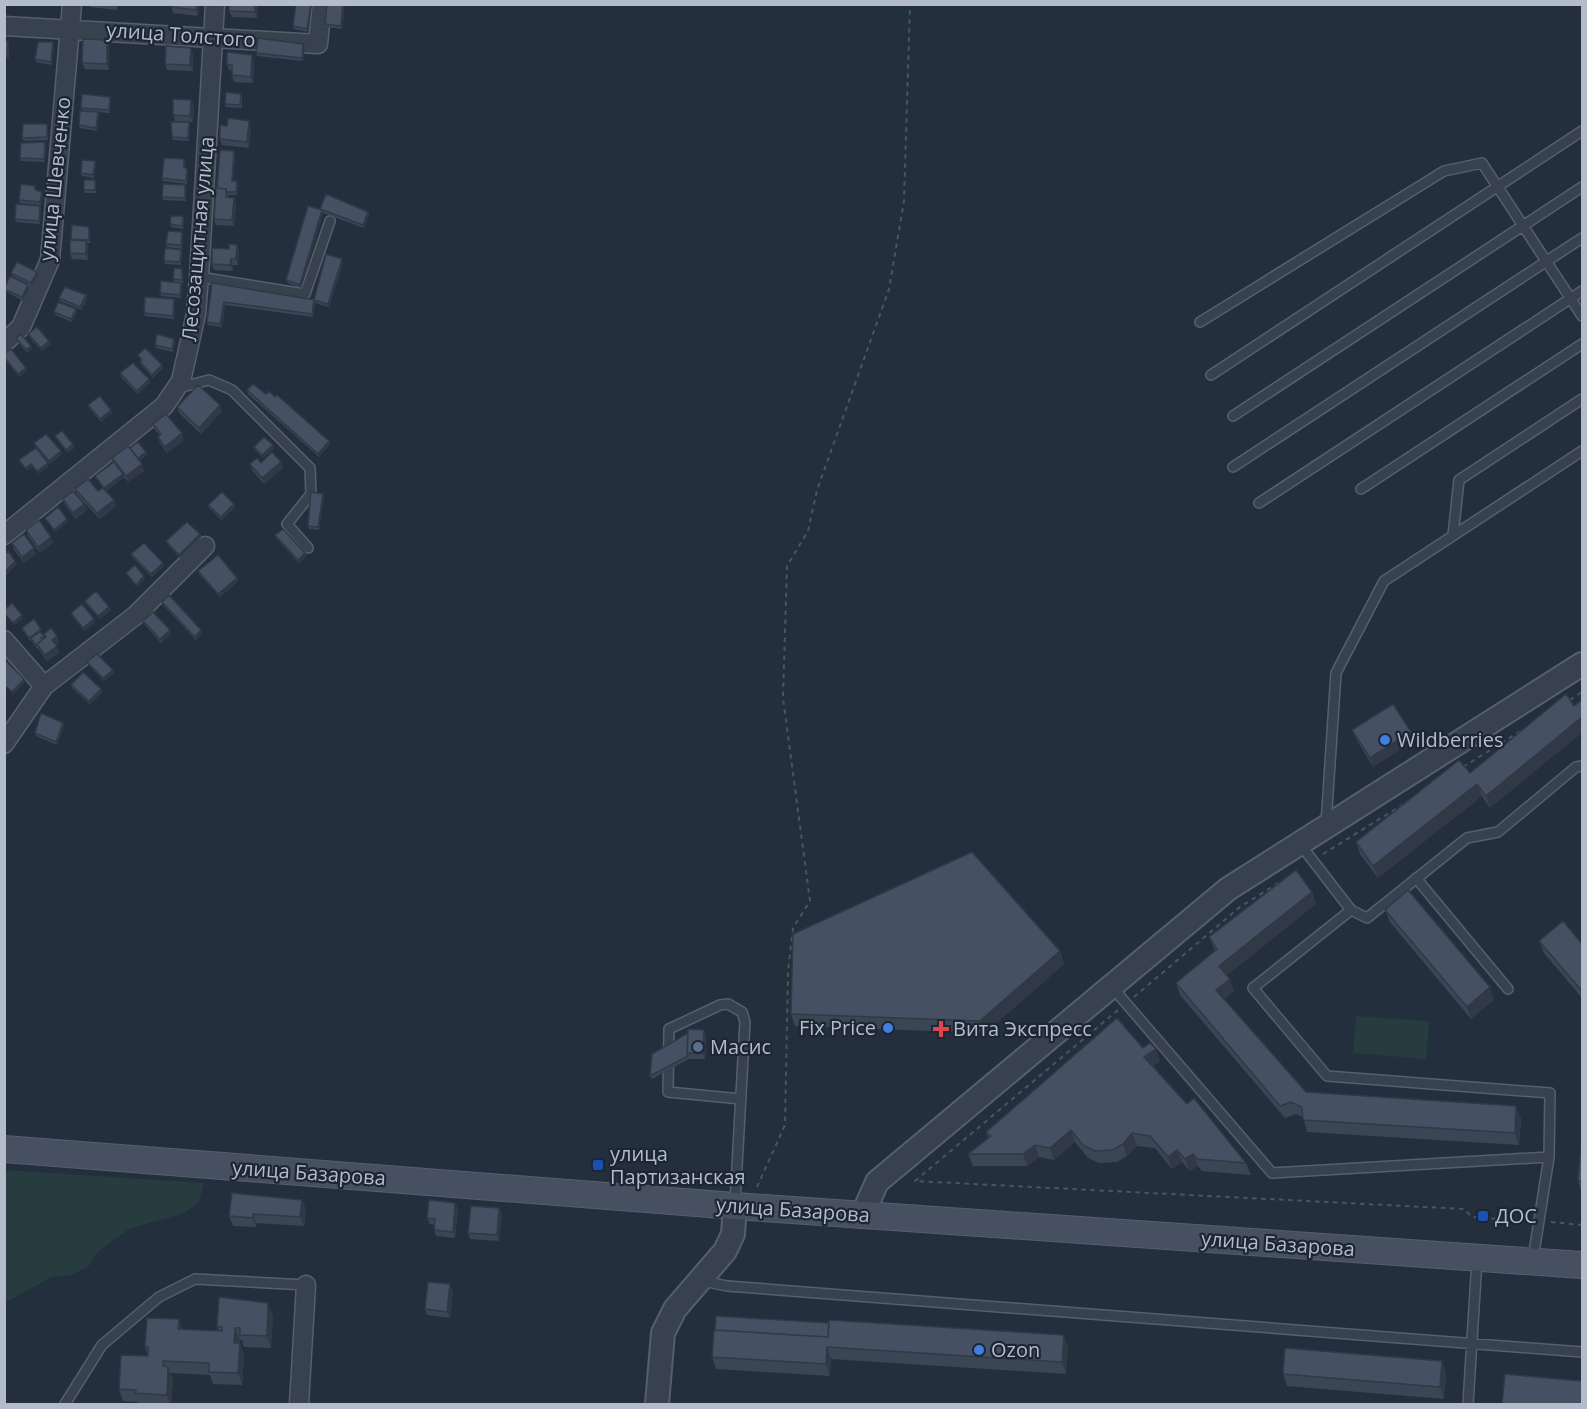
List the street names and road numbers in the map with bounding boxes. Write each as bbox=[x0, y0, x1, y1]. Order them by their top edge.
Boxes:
street label: улица Толстого bbox=[106, 16, 256, 53]
street label: улица Шевченко bbox=[32, 96, 77, 262]
street label: Лесозащитная улица bbox=[175, 135, 220, 343]
street label: улица Базарова bbox=[231, 1154, 387, 1191]
street label: улица Базарова bbox=[715, 1191, 871, 1228]
street label: улица Базарова bbox=[1200, 1225, 1356, 1262]

